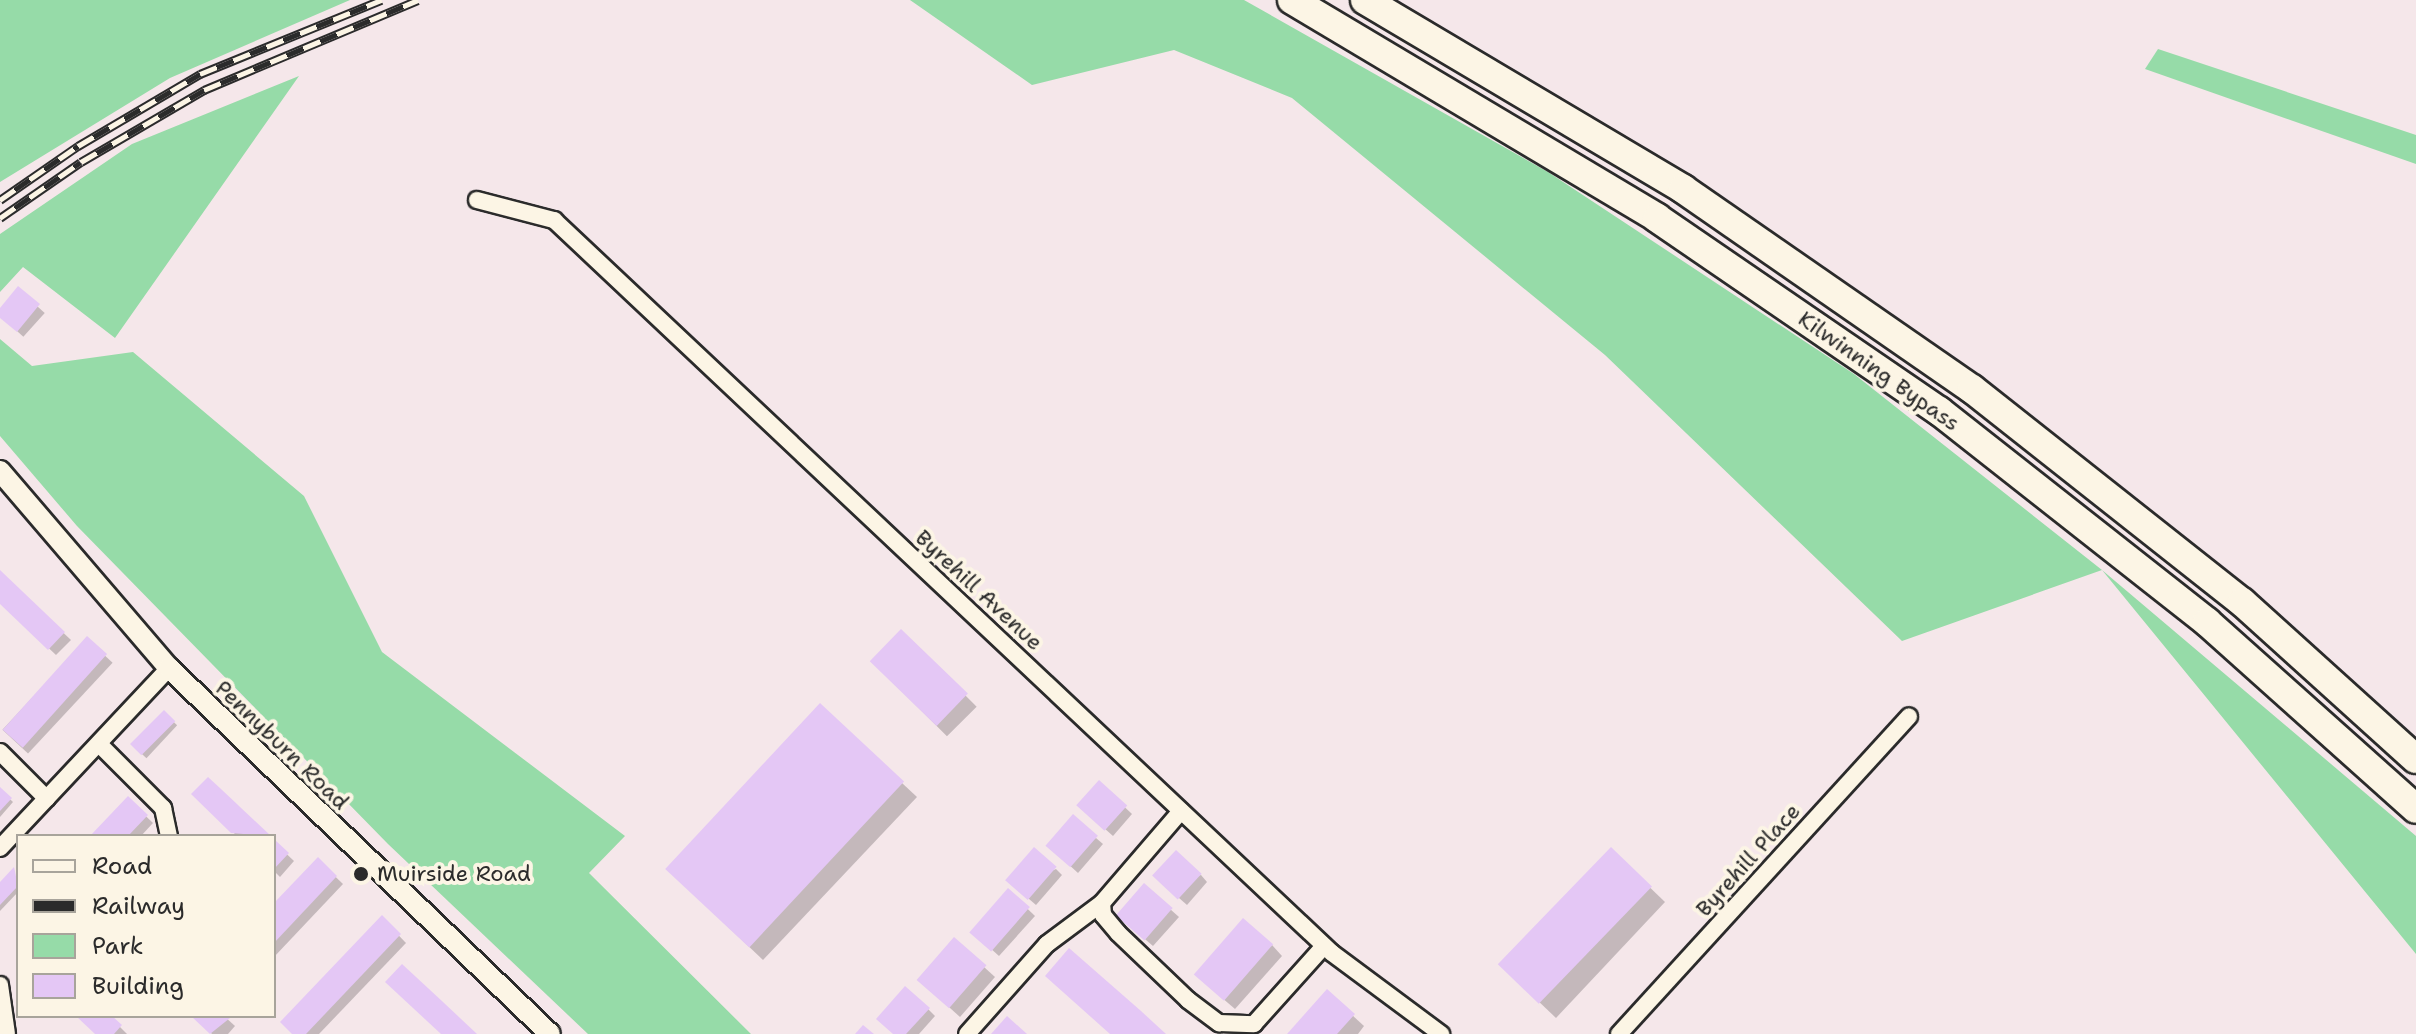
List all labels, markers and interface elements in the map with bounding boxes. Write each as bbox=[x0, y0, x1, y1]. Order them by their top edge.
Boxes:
street label: Kilwinning Bypass bbox=[1793, 305, 1965, 437]
street label: Byrehill Avenue bbox=[910, 524, 1048, 656]
street label: Pennyburn Road bbox=[210, 675, 354, 815]
street label: Byrehill Place bbox=[1690, 798, 1806, 922]
legend bbox=[16, 834, 276, 1018]
text: Road bbox=[92, 850, 152, 882]
place label: Muirside Road bbox=[377, 861, 531, 887]
marker: Muirside Road bbox=[352, 865, 370, 883]
text: Railway bbox=[92, 890, 185, 922]
text: Park bbox=[92, 930, 144, 962]
text: Building bbox=[92, 970, 184, 1002]

